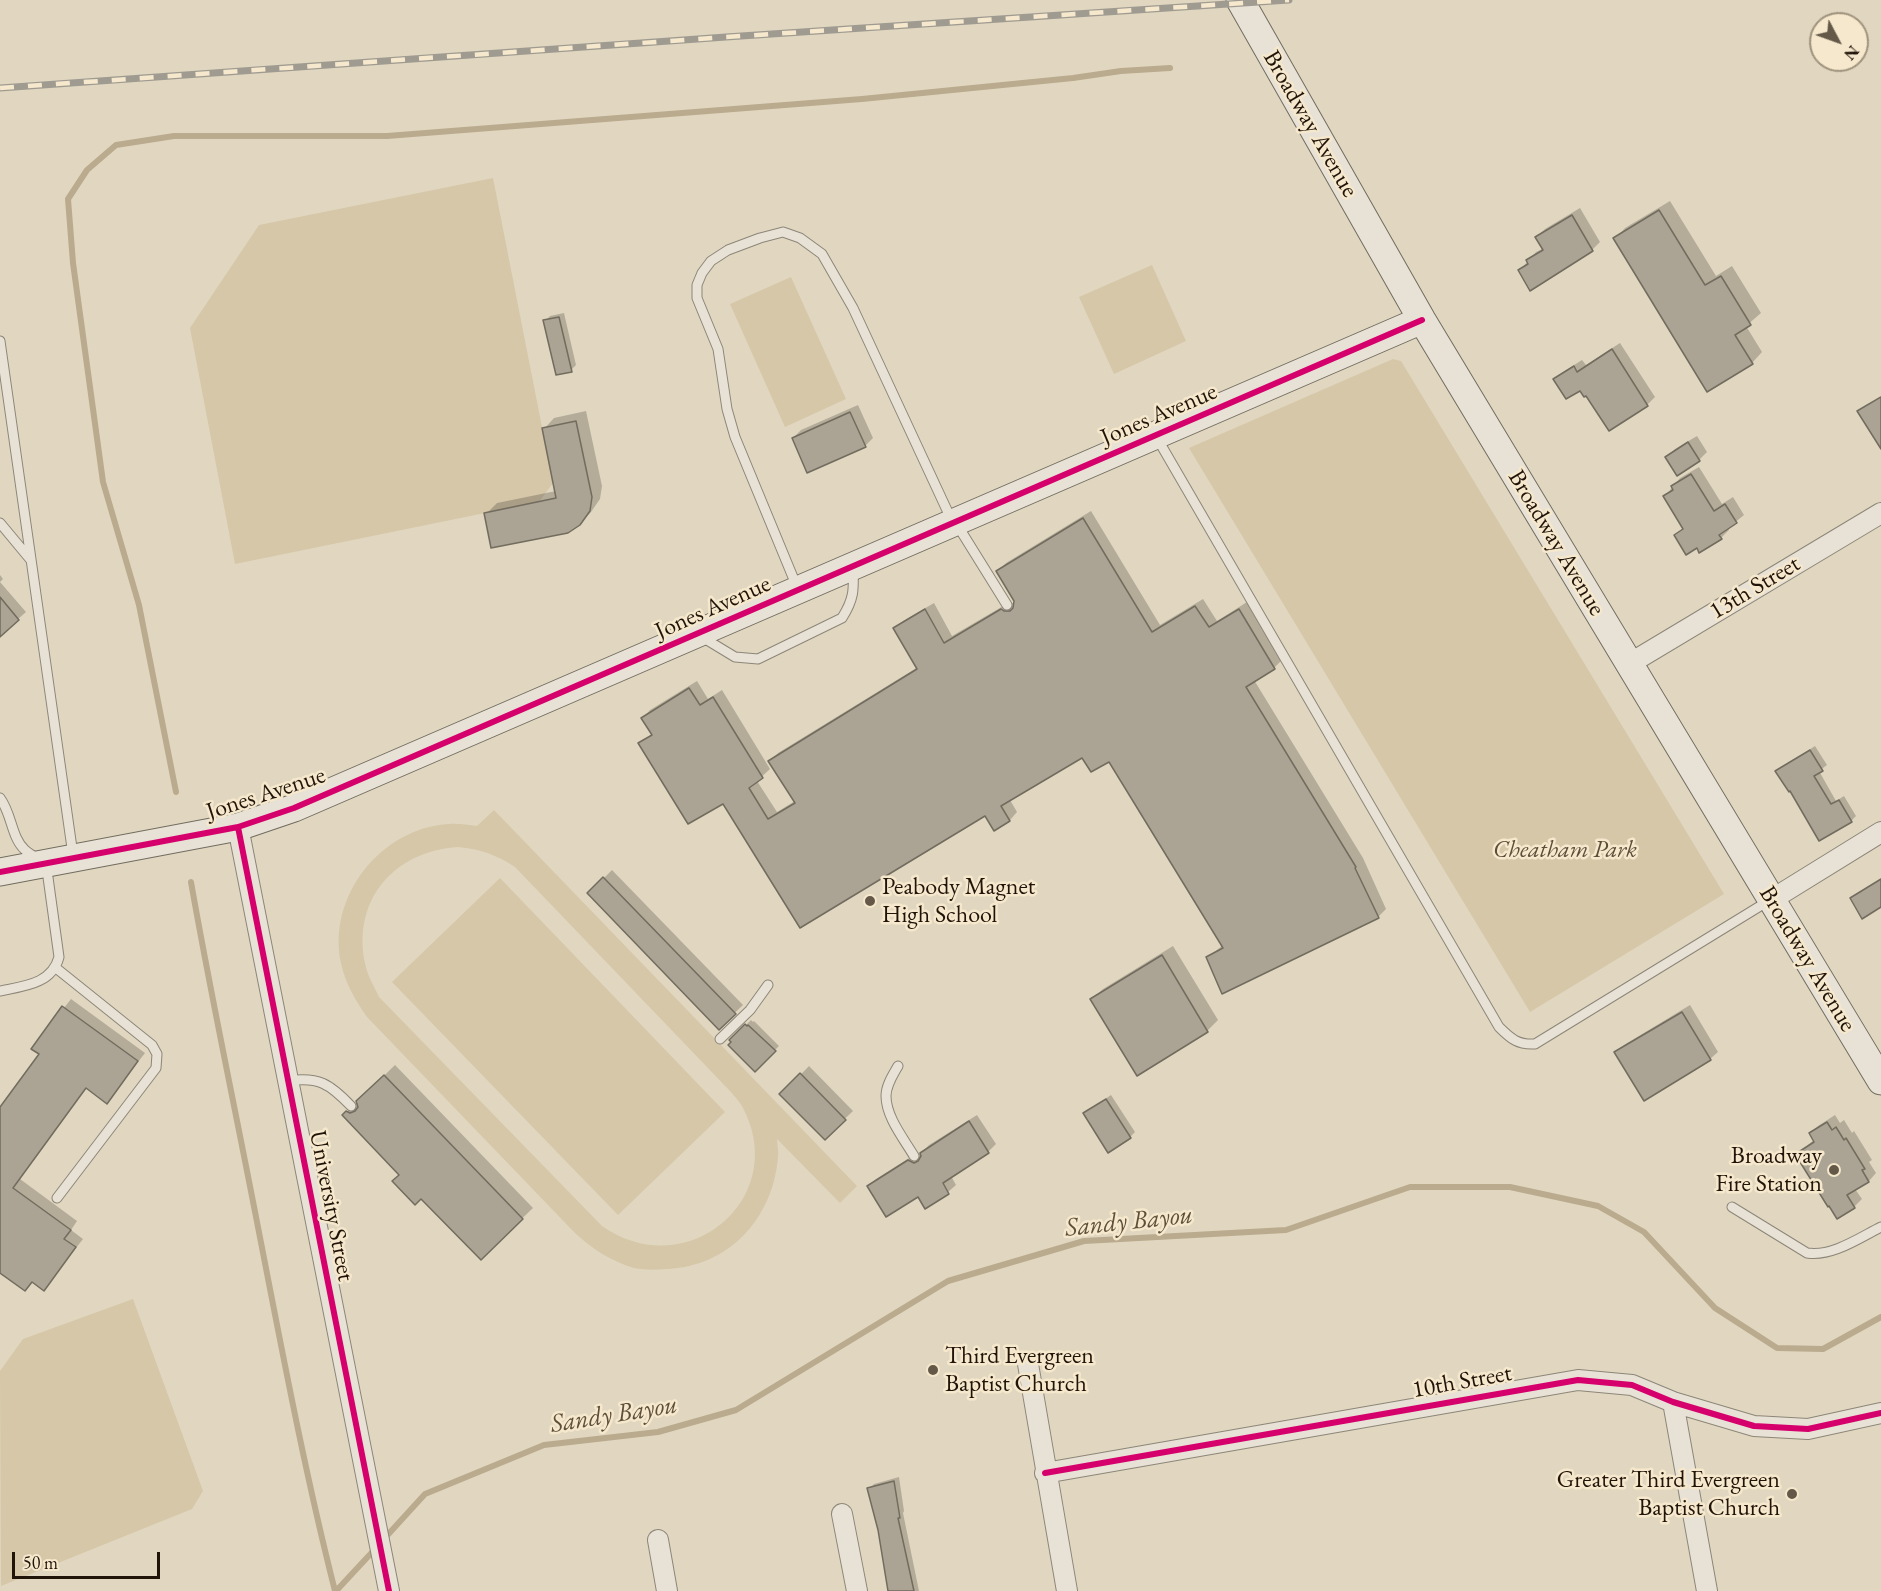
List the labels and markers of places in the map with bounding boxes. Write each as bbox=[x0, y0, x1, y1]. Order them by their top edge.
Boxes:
place label: Peabody Magnet High School bbox=[882, 873, 1035, 929]
marker: Peabody Magnet High School bbox=[863, 894, 877, 908]
place label: Broadway Fire Station bbox=[1715, 1142, 1822, 1198]
marker: Broadway Fire Station bbox=[1827, 1163, 1841, 1177]
place label: Third Evergreen Baptist Church bbox=[945, 1342, 1094, 1398]
marker: Third Evergreen Baptist Church bbox=[926, 1363, 940, 1377]
place label: Greater Third Evergreen Baptist Church bbox=[1557, 1466, 1780, 1522]
marker: Greater Third Evergreen Baptist Church bbox=[1785, 1487, 1799, 1501]

